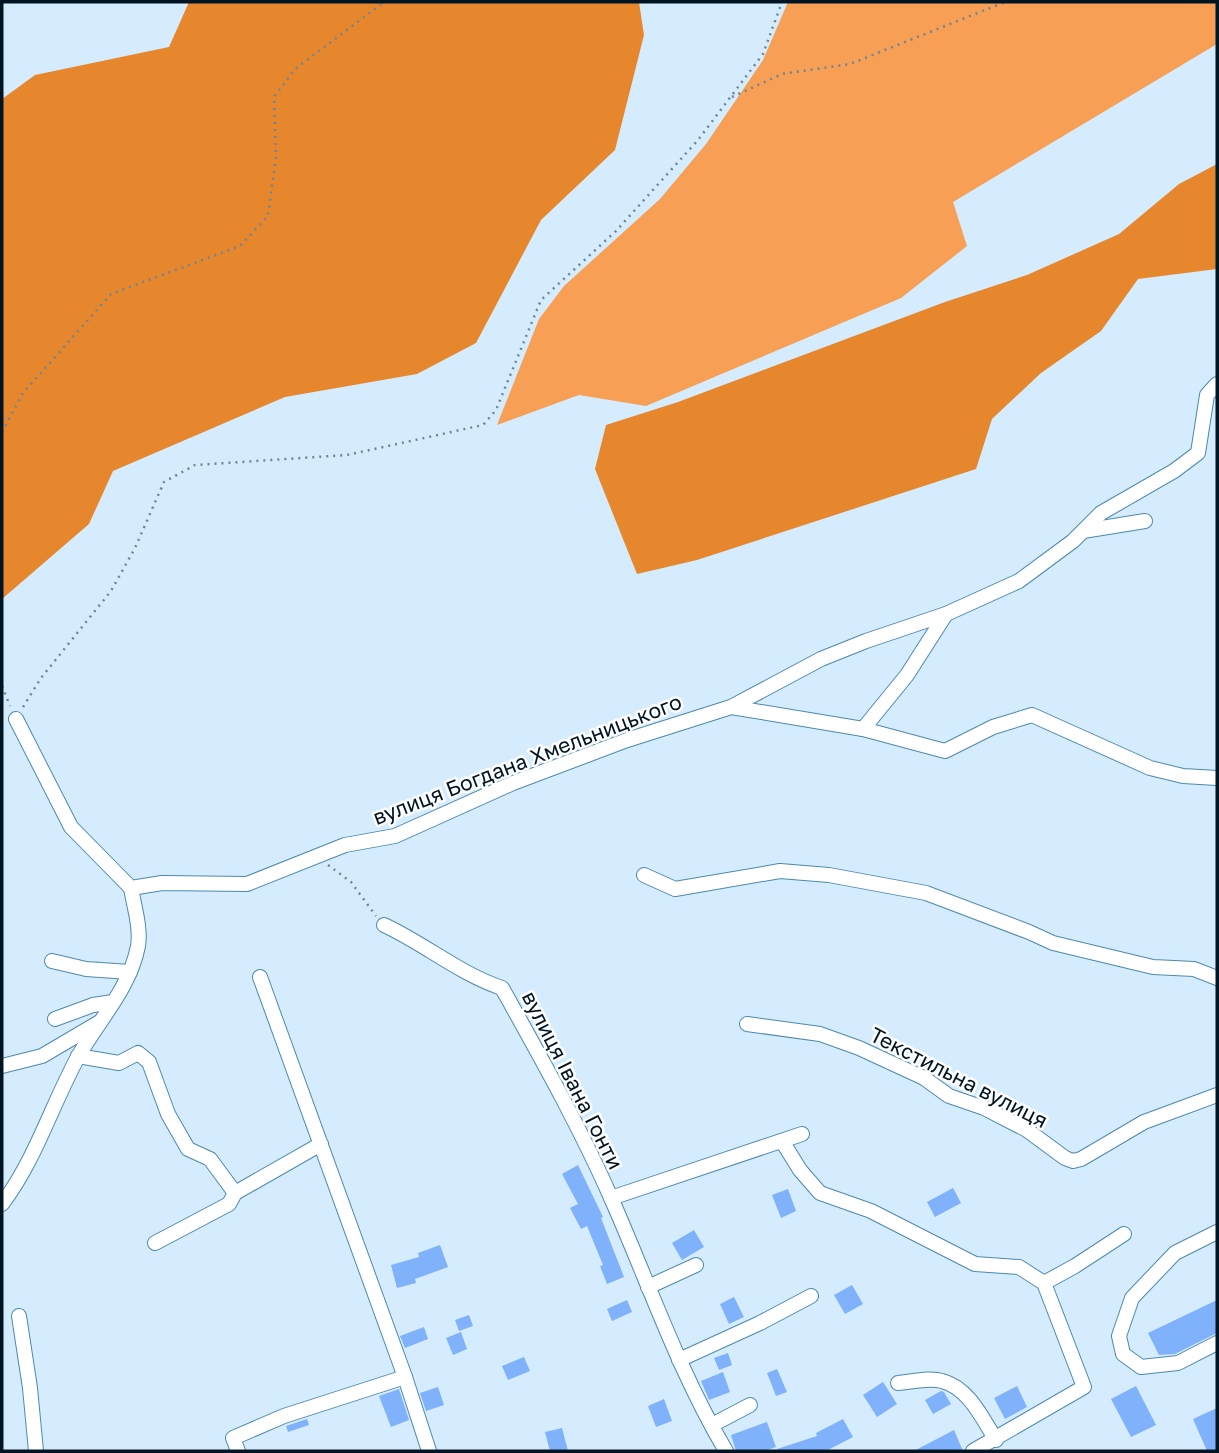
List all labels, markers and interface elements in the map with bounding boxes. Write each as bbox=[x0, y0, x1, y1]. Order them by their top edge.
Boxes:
street label: вулиця Богдана Хмельницького bbox=[369, 688, 685, 830]
street label: вулиця Івана Гонти bbox=[517, 987, 629, 1173]
street label: Текстильна вулиця bbox=[866, 1021, 1052, 1133]

